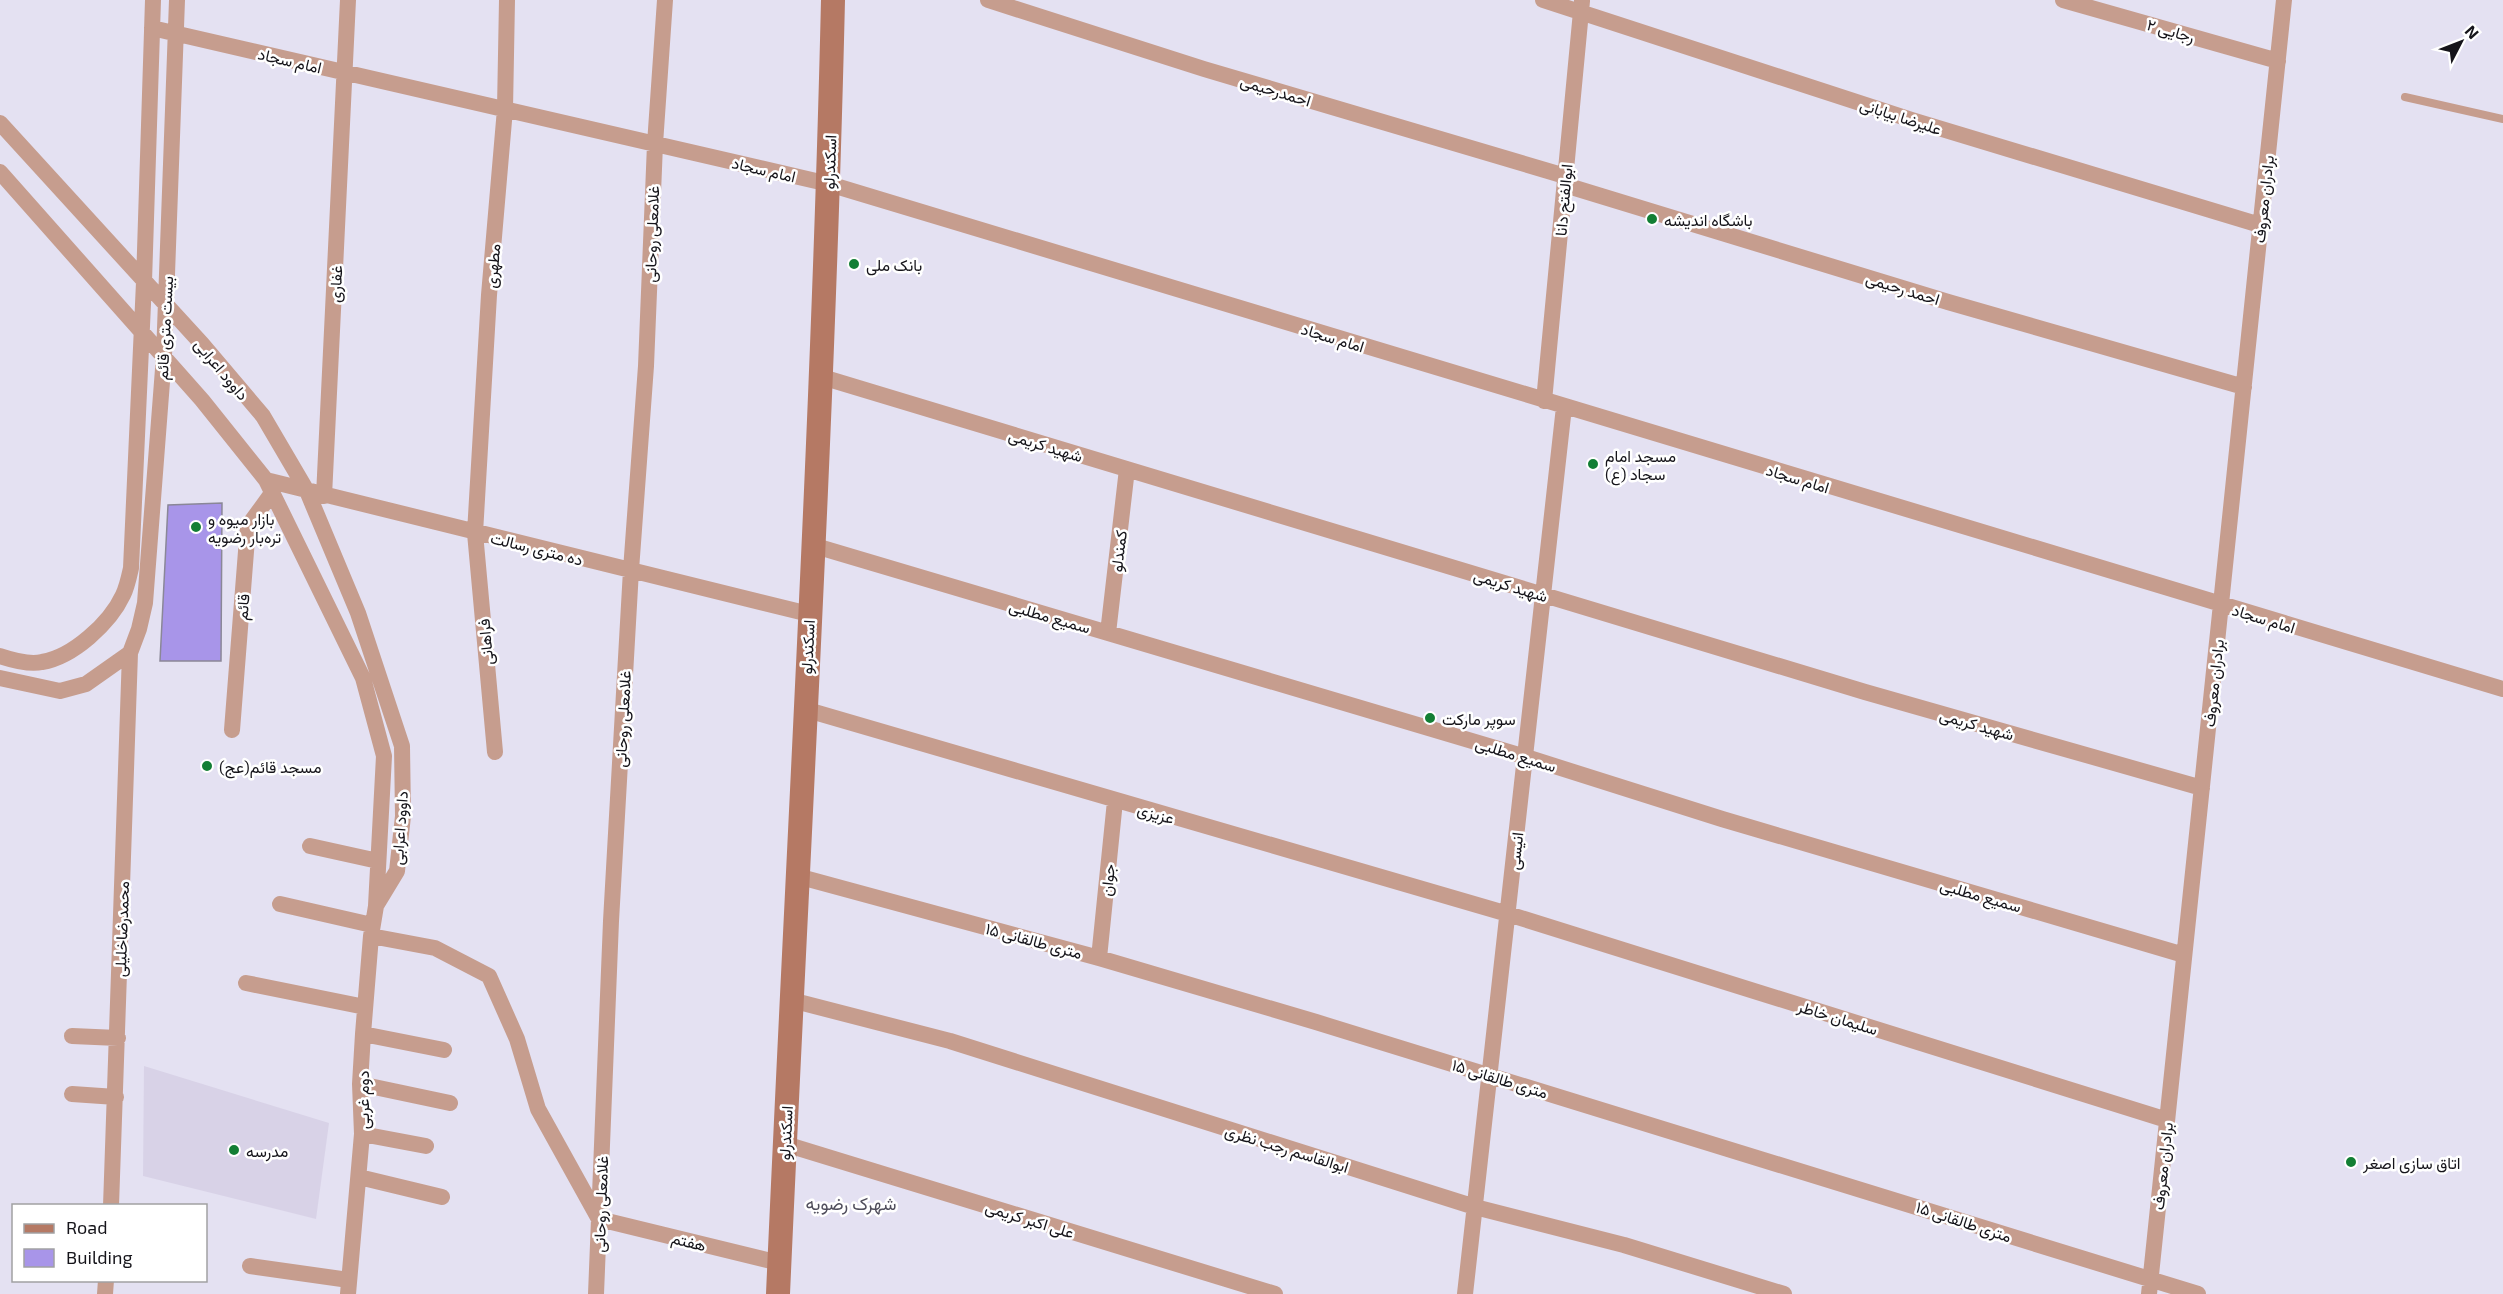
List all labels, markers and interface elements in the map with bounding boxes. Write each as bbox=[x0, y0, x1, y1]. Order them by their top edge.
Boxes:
north arrow bbox=[2431, 12, 2491, 72]
street label: رجایی ۲ bbox=[2144, 14, 2197, 48]
text: N bbox=[2462, 21, 2483, 42]
street label: امام سجاد bbox=[256, 43, 324, 79]
street label: احمدرحیمی bbox=[1238, 70, 1314, 112]
street label: علیرضا بیابانی bbox=[1857, 94, 1944, 140]
street label: اسکندرلو bbox=[819, 134, 841, 190]
street label: امام سجاد bbox=[730, 152, 798, 188]
street label: برادران معروف bbox=[2249, 154, 2279, 244]
street label: ابوالفتح دانا bbox=[1550, 163, 1579, 237]
street label: غلامعلی روحانی bbox=[640, 185, 664, 283]
place label: باشگاه اندیشه bbox=[1664, 210, 1752, 230]
marker: باشگاه اندیشه bbox=[1645, 212, 1659, 226]
street label: مطهری bbox=[481, 243, 505, 289]
place label: بانک ملی bbox=[866, 255, 922, 276]
marker: بانک ملی bbox=[847, 257, 861, 271]
street label: غفاری bbox=[325, 265, 347, 303]
street label: احمد رحیمی bbox=[1863, 268, 1942, 310]
street label: بیست متری قائم bbox=[152, 275, 178, 381]
street label: امام سجاد bbox=[1299, 318, 1367, 357]
street label: داوود اعرابی bbox=[189, 334, 253, 405]
street label: شهید کریمی bbox=[1006, 425, 1085, 467]
place label: مسجد امام سجاد (ع) bbox=[1605, 446, 1676, 486]
marker: مسجد امام سجاد (ع) bbox=[1586, 457, 1600, 471]
street label: امام سجاد bbox=[1764, 459, 1832, 498]
place label: بازار میوه و تره‌بار رضویه bbox=[208, 509, 281, 548]
marker: بازار میوه و تره‌بار رضویه bbox=[189, 520, 203, 534]
street label: ده متری رسالت bbox=[488, 527, 585, 571]
street label: کمندلو bbox=[1106, 529, 1132, 573]
street label: شهید کریمی bbox=[1471, 565, 1550, 607]
street label: قائم bbox=[232, 593, 254, 621]
street label: سمیع مطلبی bbox=[1006, 595, 1093, 640]
street label: امام سجاد bbox=[2230, 599, 2298, 638]
street label: فراهانی bbox=[474, 618, 498, 666]
street label: اسکندرلو bbox=[796, 619, 820, 675]
street label: برادران معروف bbox=[2199, 638, 2229, 728]
street label: غلامعلی روحانی bbox=[610, 670, 636, 768]
street label: شهید کریمی bbox=[1937, 704, 2016, 746]
place label: سوپر مارکت bbox=[1442, 709, 1516, 731]
marker: سوپر مارکت bbox=[1423, 711, 1437, 725]
street label: سمیع مطلبی bbox=[1472, 733, 1559, 778]
place label: مسجد قائم(عج) bbox=[219, 757, 321, 779]
marker: مسجد قائم(عج) bbox=[200, 759, 214, 773]
street label: داوود اعرابی bbox=[387, 790, 413, 866]
street label: عزیزی bbox=[1135, 799, 1177, 829]
street label: انیسی bbox=[1504, 831, 1528, 871]
street label: جوان bbox=[1096, 863, 1120, 897]
street label: سمیع مطلبی bbox=[1937, 874, 2024, 919]
street label: محمدرضاخلیلی bbox=[110, 881, 134, 977]
street label: ۱۵ متری طالقانی bbox=[983, 918, 1084, 964]
street label: سلیمان خاطر bbox=[1794, 996, 1880, 1040]
street label: ۱۵ متری طالقانی bbox=[1449, 1054, 1550, 1104]
street label: دوم غربی bbox=[353, 1071, 374, 1129]
street label: اسکندرلو bbox=[774, 1105, 798, 1161]
street label: ابوالقاسم رجب نظری bbox=[1222, 1120, 1351, 1178]
street label: برادران معروف bbox=[2148, 1121, 2178, 1211]
place label: مدرسه bbox=[246, 1141, 288, 1162]
marker: مدرسه bbox=[227, 1143, 241, 1157]
place label: اتاق سازی اصغر bbox=[2362, 1153, 2460, 1174]
street label: غلامعلی روحانی bbox=[589, 1155, 613, 1253]
marker: اتاق سازی اصغر bbox=[2344, 1155, 2358, 1169]
district label: شهرک رضویه bbox=[806, 1192, 896, 1215]
street label: علی اکبر کریمی bbox=[983, 1197, 1077, 1243]
street label: ۱۵ متری طالقانی bbox=[1913, 1197, 2014, 1247]
legend bbox=[12, 1204, 207, 1282]
text: Road bbox=[66, 1216, 107, 1238]
street label: هفتم bbox=[669, 1228, 708, 1256]
text: Building bbox=[66, 1246, 133, 1268]

